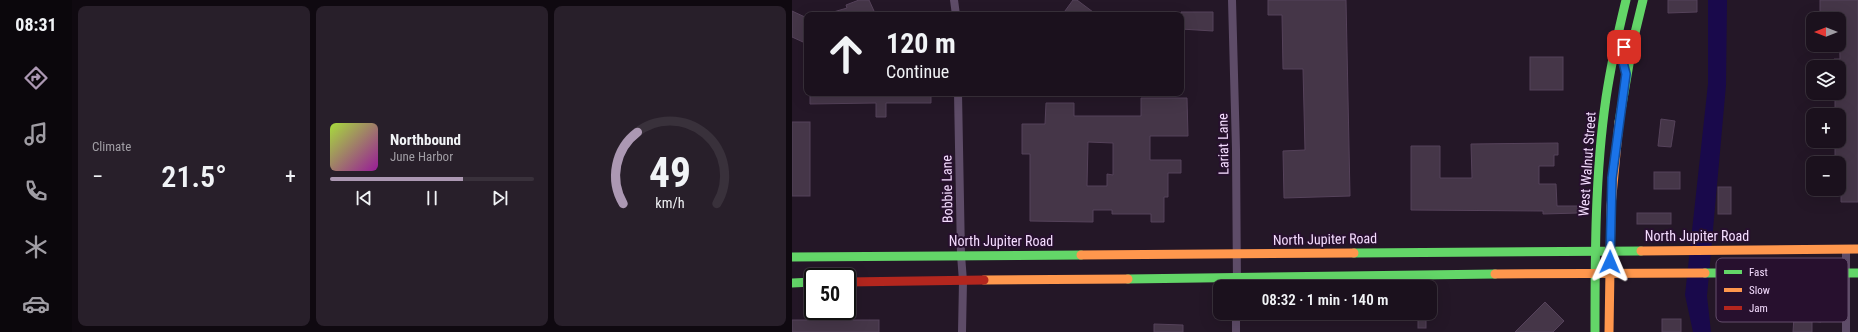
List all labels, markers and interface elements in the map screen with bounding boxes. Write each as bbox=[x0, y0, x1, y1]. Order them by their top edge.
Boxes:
north arrow bbox=[1806, 12, 1846, 52]
map controls bbox=[1806, 12, 1846, 196]
text: 08:31 bbox=[15, 14, 57, 35]
text: 120 m bbox=[886, 27, 956, 60]
icon: ahead bbox=[820, 28, 872, 80]
pin bbox=[1607, 30, 1641, 64]
icon: arrive bbox=[1613, 36, 1635, 58]
button: layers bbox=[1806, 60, 1846, 100]
text: Continue bbox=[886, 61, 949, 82]
icon: directions bbox=[22, 64, 50, 92]
button: + bbox=[1806, 108, 1846, 148]
street label: West Walnut Street bbox=[1575, 111, 1599, 217]
street label: Lariat Lane bbox=[1214, 113, 1232, 175]
icon: music bbox=[22, 120, 50, 148]
text: Northbound bbox=[390, 131, 461, 149]
text: Climate bbox=[92, 139, 131, 154]
text: 49 bbox=[649, 148, 691, 197]
text: June Harbor bbox=[390, 149, 453, 164]
street label: Bobbie Lane bbox=[938, 154, 956, 223]
button: − bbox=[1806, 156, 1846, 196]
text: 21.5° bbox=[161, 159, 227, 194]
text: − bbox=[92, 164, 103, 189]
text: + bbox=[285, 164, 296, 189]
icon: phone bbox=[22, 177, 50, 205]
icon: previous bbox=[353, 187, 375, 209]
icon: pause bbox=[421, 187, 443, 209]
icon: next bbox=[489, 187, 511, 209]
text: km/h bbox=[655, 195, 685, 211]
street label: North Jupiter Road bbox=[1645, 228, 1749, 244]
street label: North Jupiter Road bbox=[1273, 230, 1377, 248]
icon: climate bbox=[22, 233, 50, 261]
street label: North Jupiter Road bbox=[949, 233, 1053, 249]
position arrow bbox=[1589, 241, 1631, 283]
legend bbox=[1716, 258, 1848, 322]
text: Fast bbox=[1749, 266, 1768, 279]
speed limit sign: 50 bbox=[804, 268, 856, 320]
text: Slow bbox=[1749, 284, 1770, 297]
icon: car bbox=[22, 290, 50, 318]
text: 08:32 · 1 min · 140 m bbox=[1262, 291, 1388, 309]
text: Jam bbox=[1749, 302, 1768, 315]

